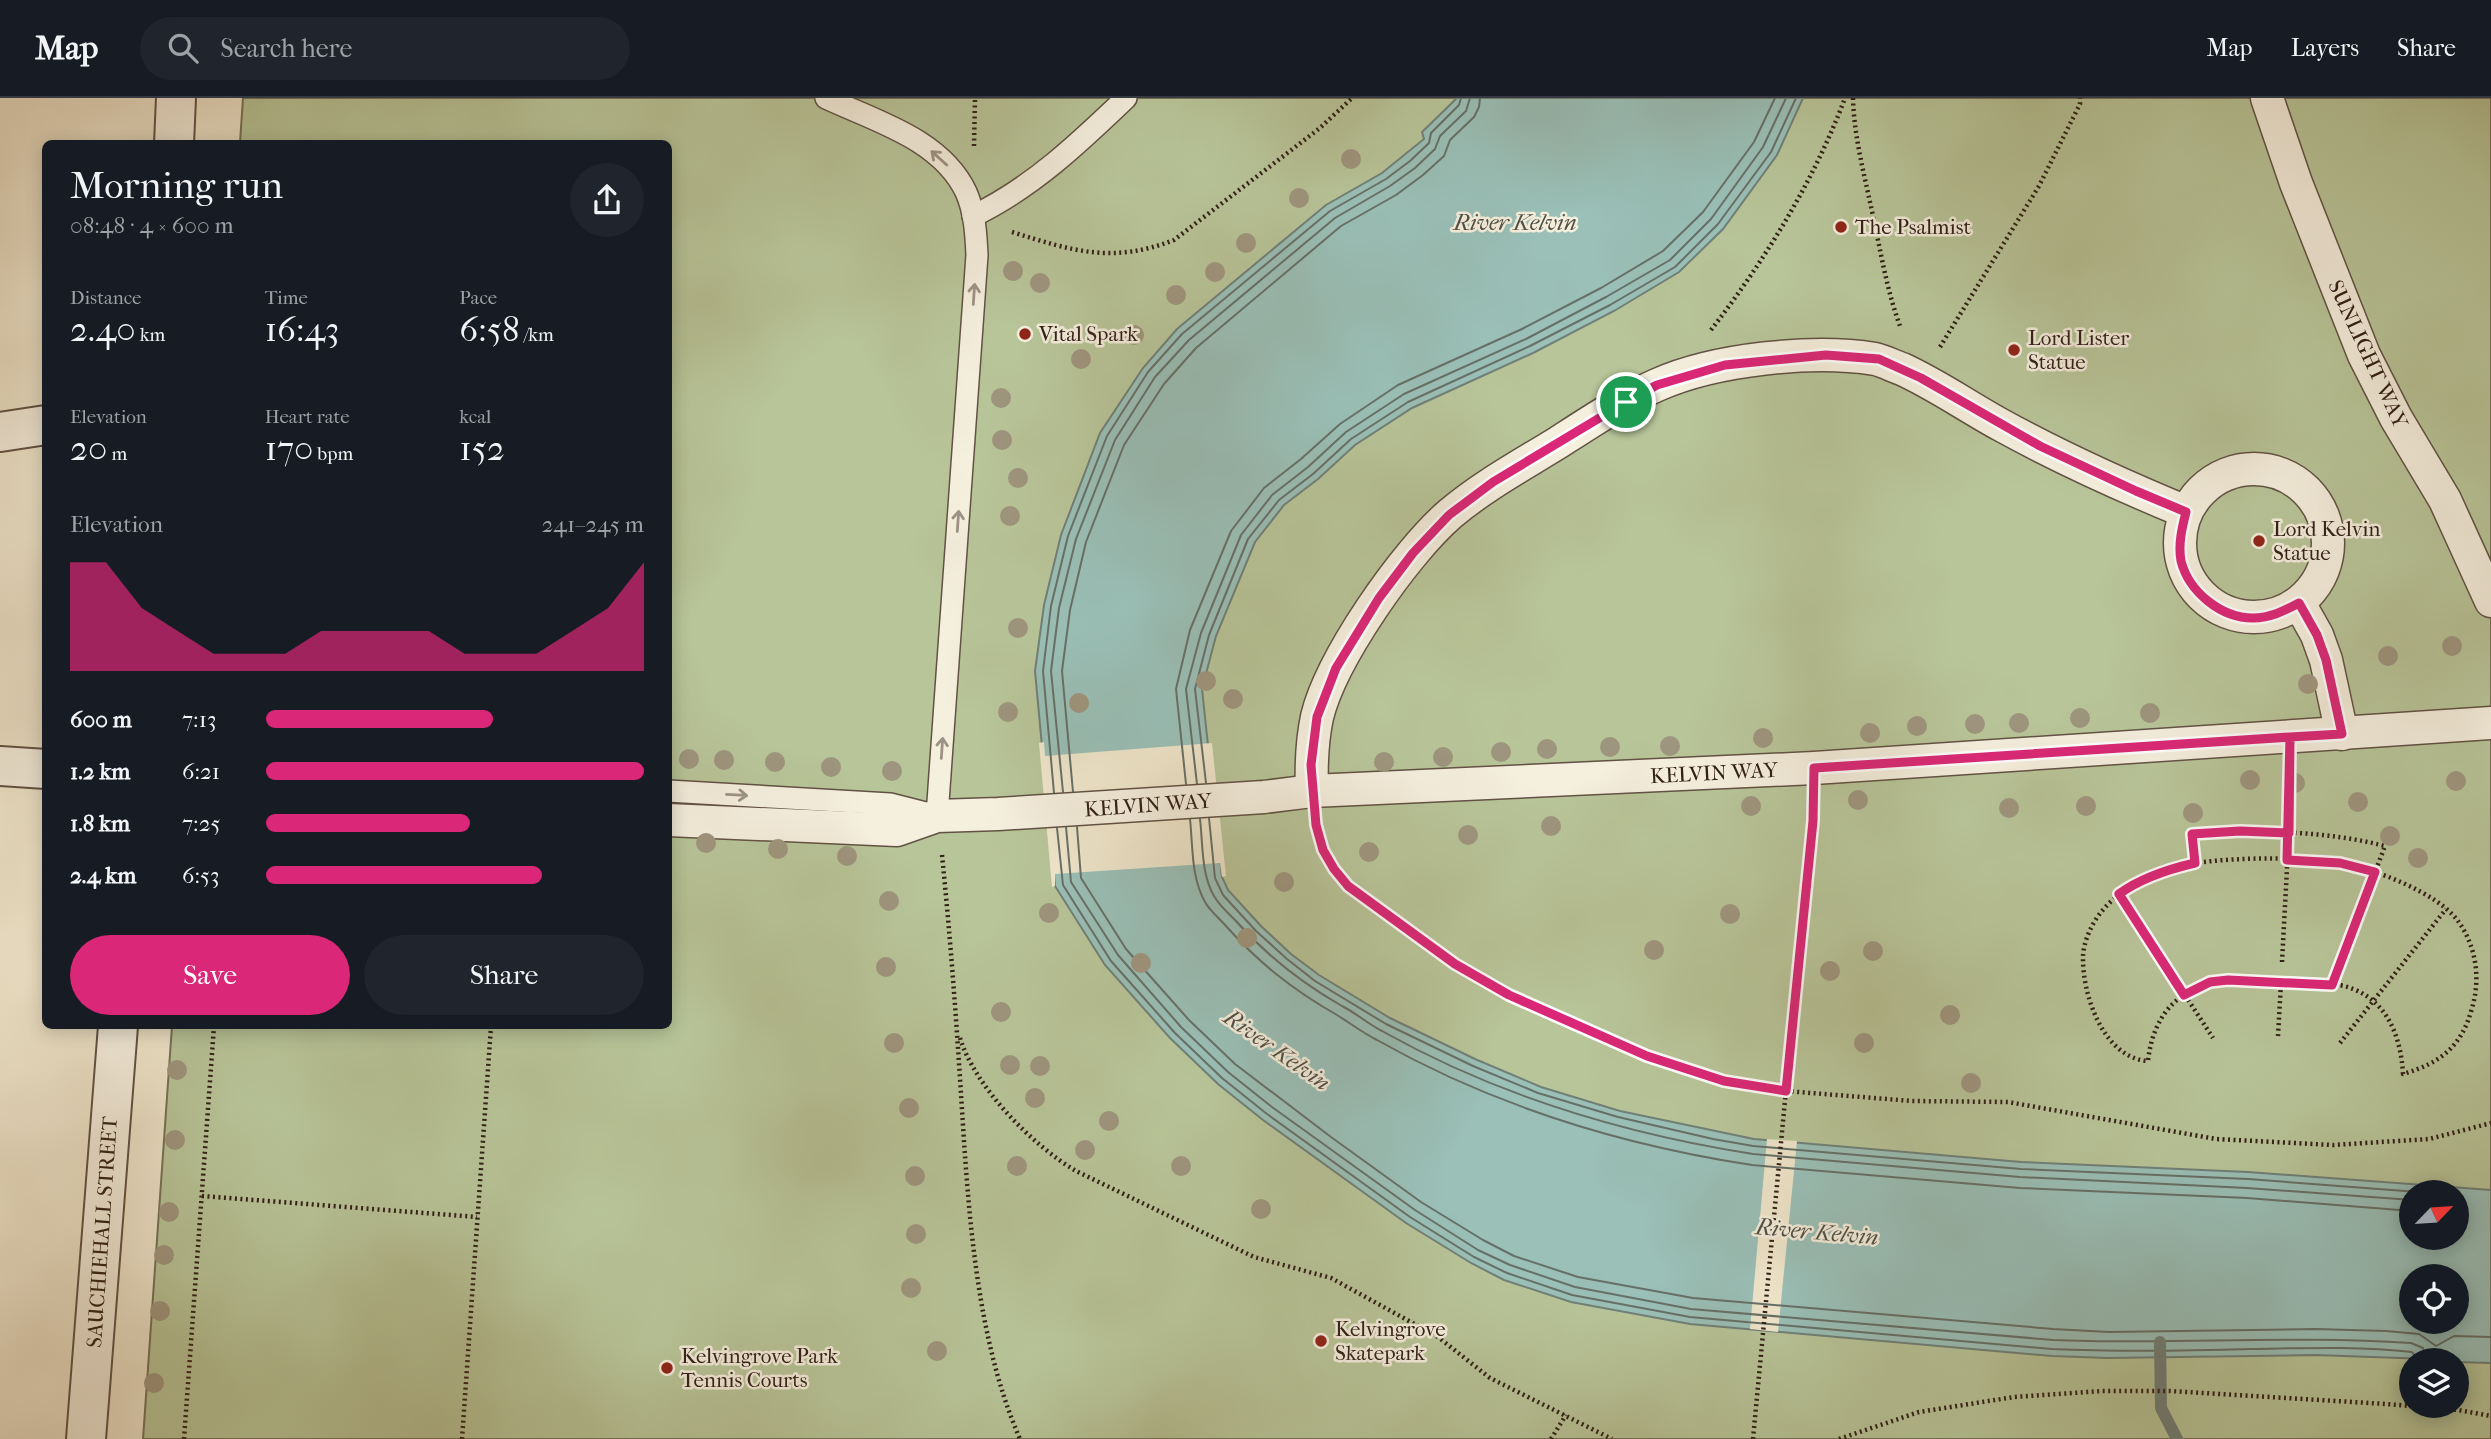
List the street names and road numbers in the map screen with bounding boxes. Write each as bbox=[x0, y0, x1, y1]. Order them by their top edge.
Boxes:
street label: SUNLIGHT WAY bbox=[2323, 276, 2413, 432]
street label: KELVIN WAY bbox=[1649, 758, 1779, 788]
street label: KELVIN WAY bbox=[1083, 789, 1213, 821]
street label: SAUCHIEHALL STREET bbox=[82, 1115, 122, 1349]

